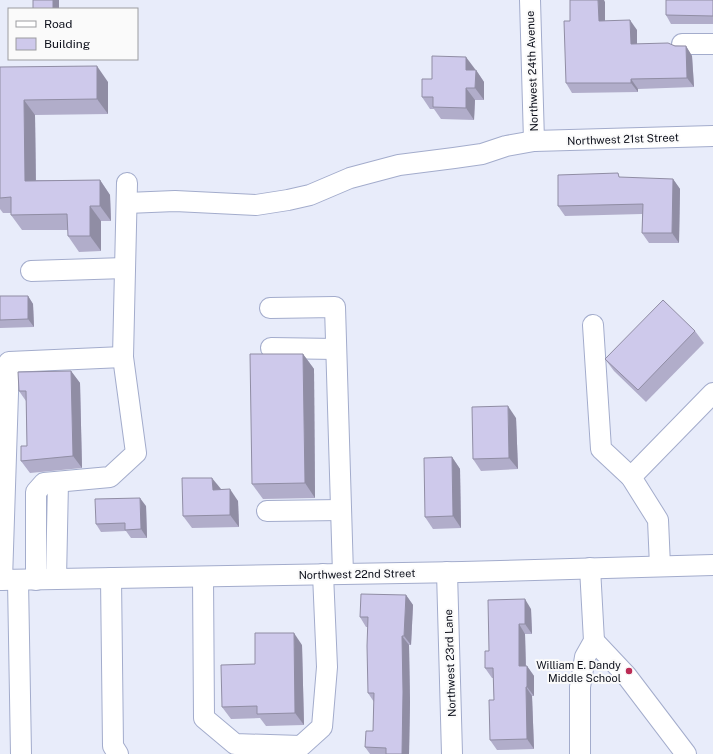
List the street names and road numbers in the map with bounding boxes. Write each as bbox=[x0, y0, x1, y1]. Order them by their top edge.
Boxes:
street label: Northwest 24th Avenue bbox=[524, 11, 540, 131]
street label: Northwest 21st Street bbox=[567, 131, 679, 147]
street label: Northwest 22nd Street bbox=[298, 567, 416, 581]
street label: Northwest 23rd Lane bbox=[442, 609, 458, 717]

